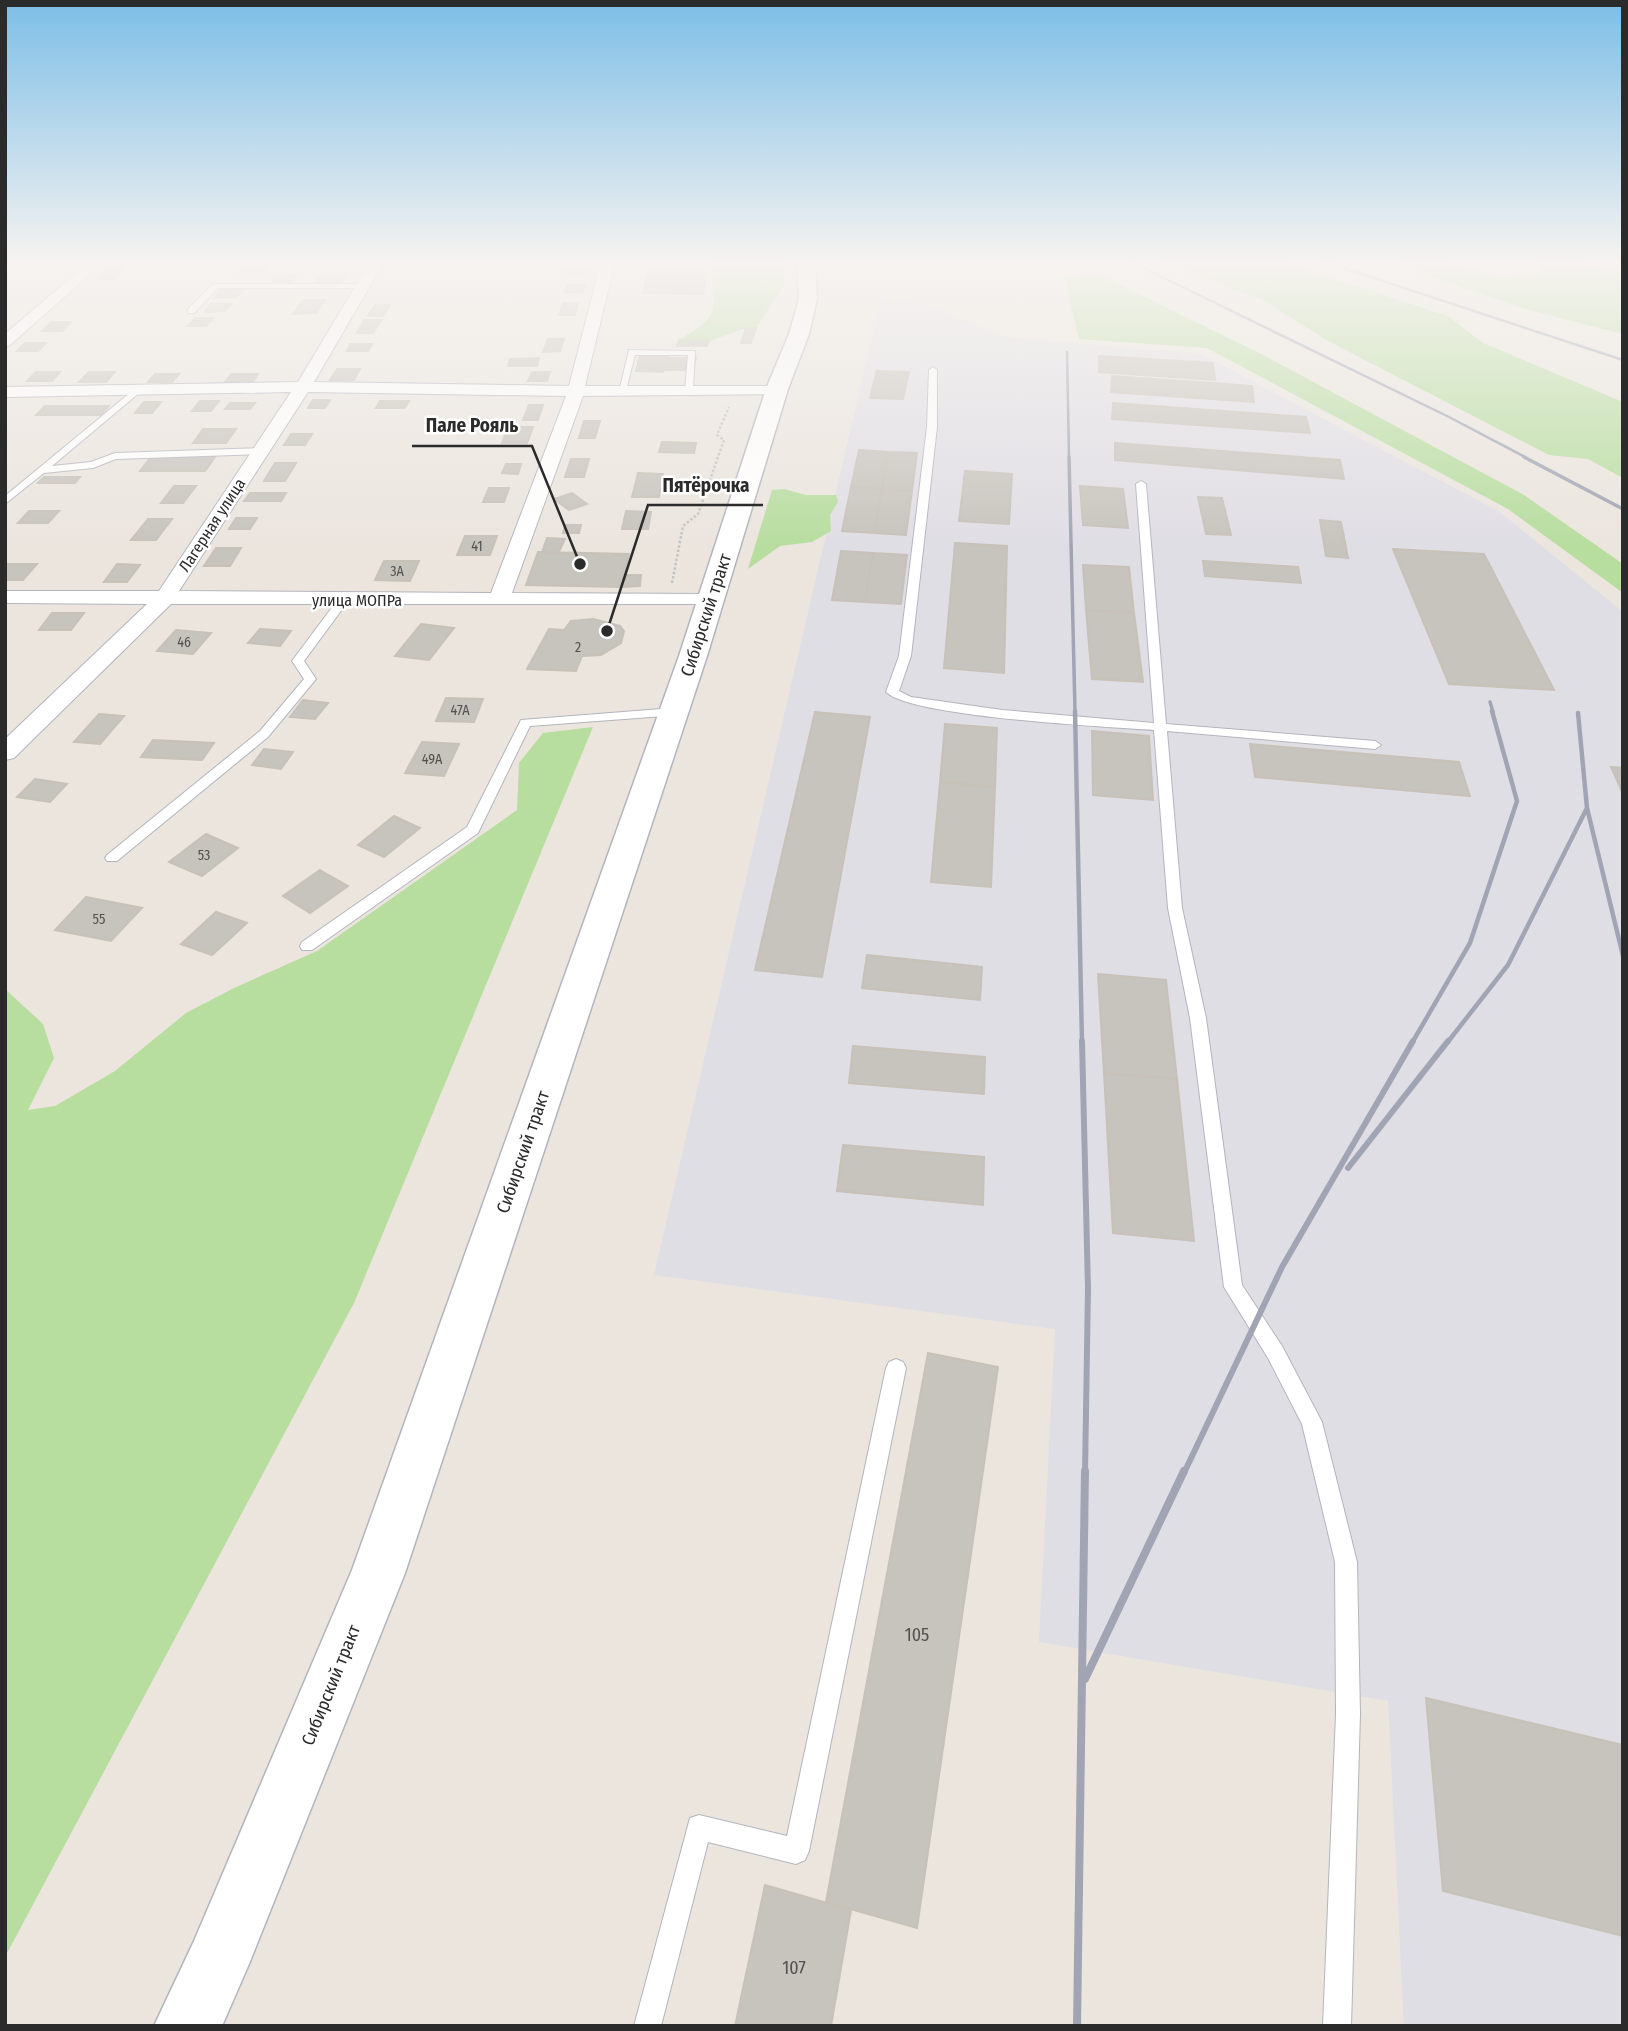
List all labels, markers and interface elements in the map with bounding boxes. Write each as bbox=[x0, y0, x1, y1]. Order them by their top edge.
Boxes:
callout: Пале Рояль bbox=[412, 406, 532, 446]
text: Пале Рояль bbox=[426, 414, 518, 437]
callout: Пятёрочка bbox=[648, 465, 763, 505]
text: Пятёрочка bbox=[663, 474, 749, 497]
street label: Лагерная улица bbox=[175, 475, 249, 575]
house number: 41 bbox=[471, 538, 483, 555]
street label: Сибирский тракт bbox=[676, 550, 736, 679]
house number: 3А bbox=[390, 563, 404, 580]
street label: улица МОПРа bbox=[312, 591, 402, 610]
house number: 46 bbox=[177, 634, 191, 651]
house number: 2 bbox=[575, 639, 581, 656]
house number: 47А bbox=[450, 702, 470, 719]
house number: 49А bbox=[422, 751, 443, 768]
house number: 53 bbox=[198, 847, 210, 864]
house number: 55 bbox=[93, 911, 105, 928]
street label: Сибирский тракт bbox=[492, 1087, 554, 1216]
street label: Сибирский тракт bbox=[297, 1621, 365, 1749]
house number: 105 bbox=[905, 1624, 929, 1646]
house number: 107 bbox=[782, 1957, 806, 1979]

